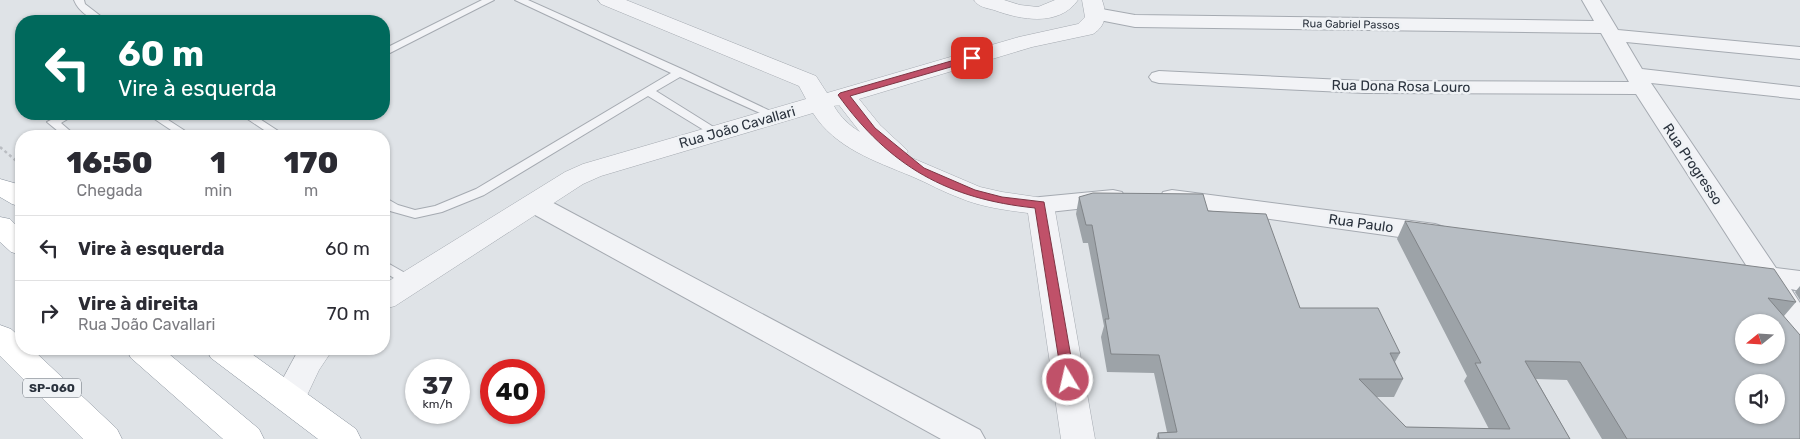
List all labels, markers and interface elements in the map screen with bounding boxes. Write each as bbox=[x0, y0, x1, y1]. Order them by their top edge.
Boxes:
street label: Rua Gabriel Passos bbox=[1302, 17, 1400, 32]
text: 60 m bbox=[118, 33, 204, 75]
icon: left bbox=[35, 35, 100, 100]
pin bbox=[951, 37, 993, 79]
icon: arrive bbox=[958, 44, 986, 72]
text: Vire à esquerda bbox=[118, 75, 277, 102]
street label: Rua Dona Rosa Louro bbox=[1331, 77, 1471, 96]
street label: Rua João Cavallari bbox=[677, 103, 797, 152]
street label: Rua Progresso bbox=[1659, 120, 1726, 208]
text: 16:50 bbox=[67, 145, 153, 181]
text: 1 bbox=[210, 145, 226, 181]
text: 170 bbox=[284, 145, 338, 181]
text: Chegada bbox=[77, 181, 143, 200]
text: min bbox=[204, 181, 232, 200]
text: m bbox=[304, 181, 318, 200]
street label: Rua Paulo bbox=[1327, 211, 1394, 236]
icon: left bbox=[35, 234, 63, 262]
text: Vire à esquerda bbox=[78, 237, 225, 260]
text: 60 m bbox=[325, 237, 370, 260]
text: Vire à direita bbox=[78, 292, 198, 315]
icon: right bbox=[35, 299, 63, 327]
text: 70 m bbox=[327, 302, 370, 325]
north arrow bbox=[1735, 314, 1785, 364]
map controls bbox=[1735, 314, 1785, 424]
text: Rua João Cavallari bbox=[78, 315, 215, 334]
position arrow bbox=[1041, 353, 1093, 405]
speed limit sign: 40 bbox=[480, 359, 545, 424]
text: 37 bbox=[422, 371, 453, 400]
button: sound bbox=[1735, 374, 1785, 424]
road number: SP-060 bbox=[23, 378, 81, 398]
text: km/h bbox=[423, 397, 452, 411]

